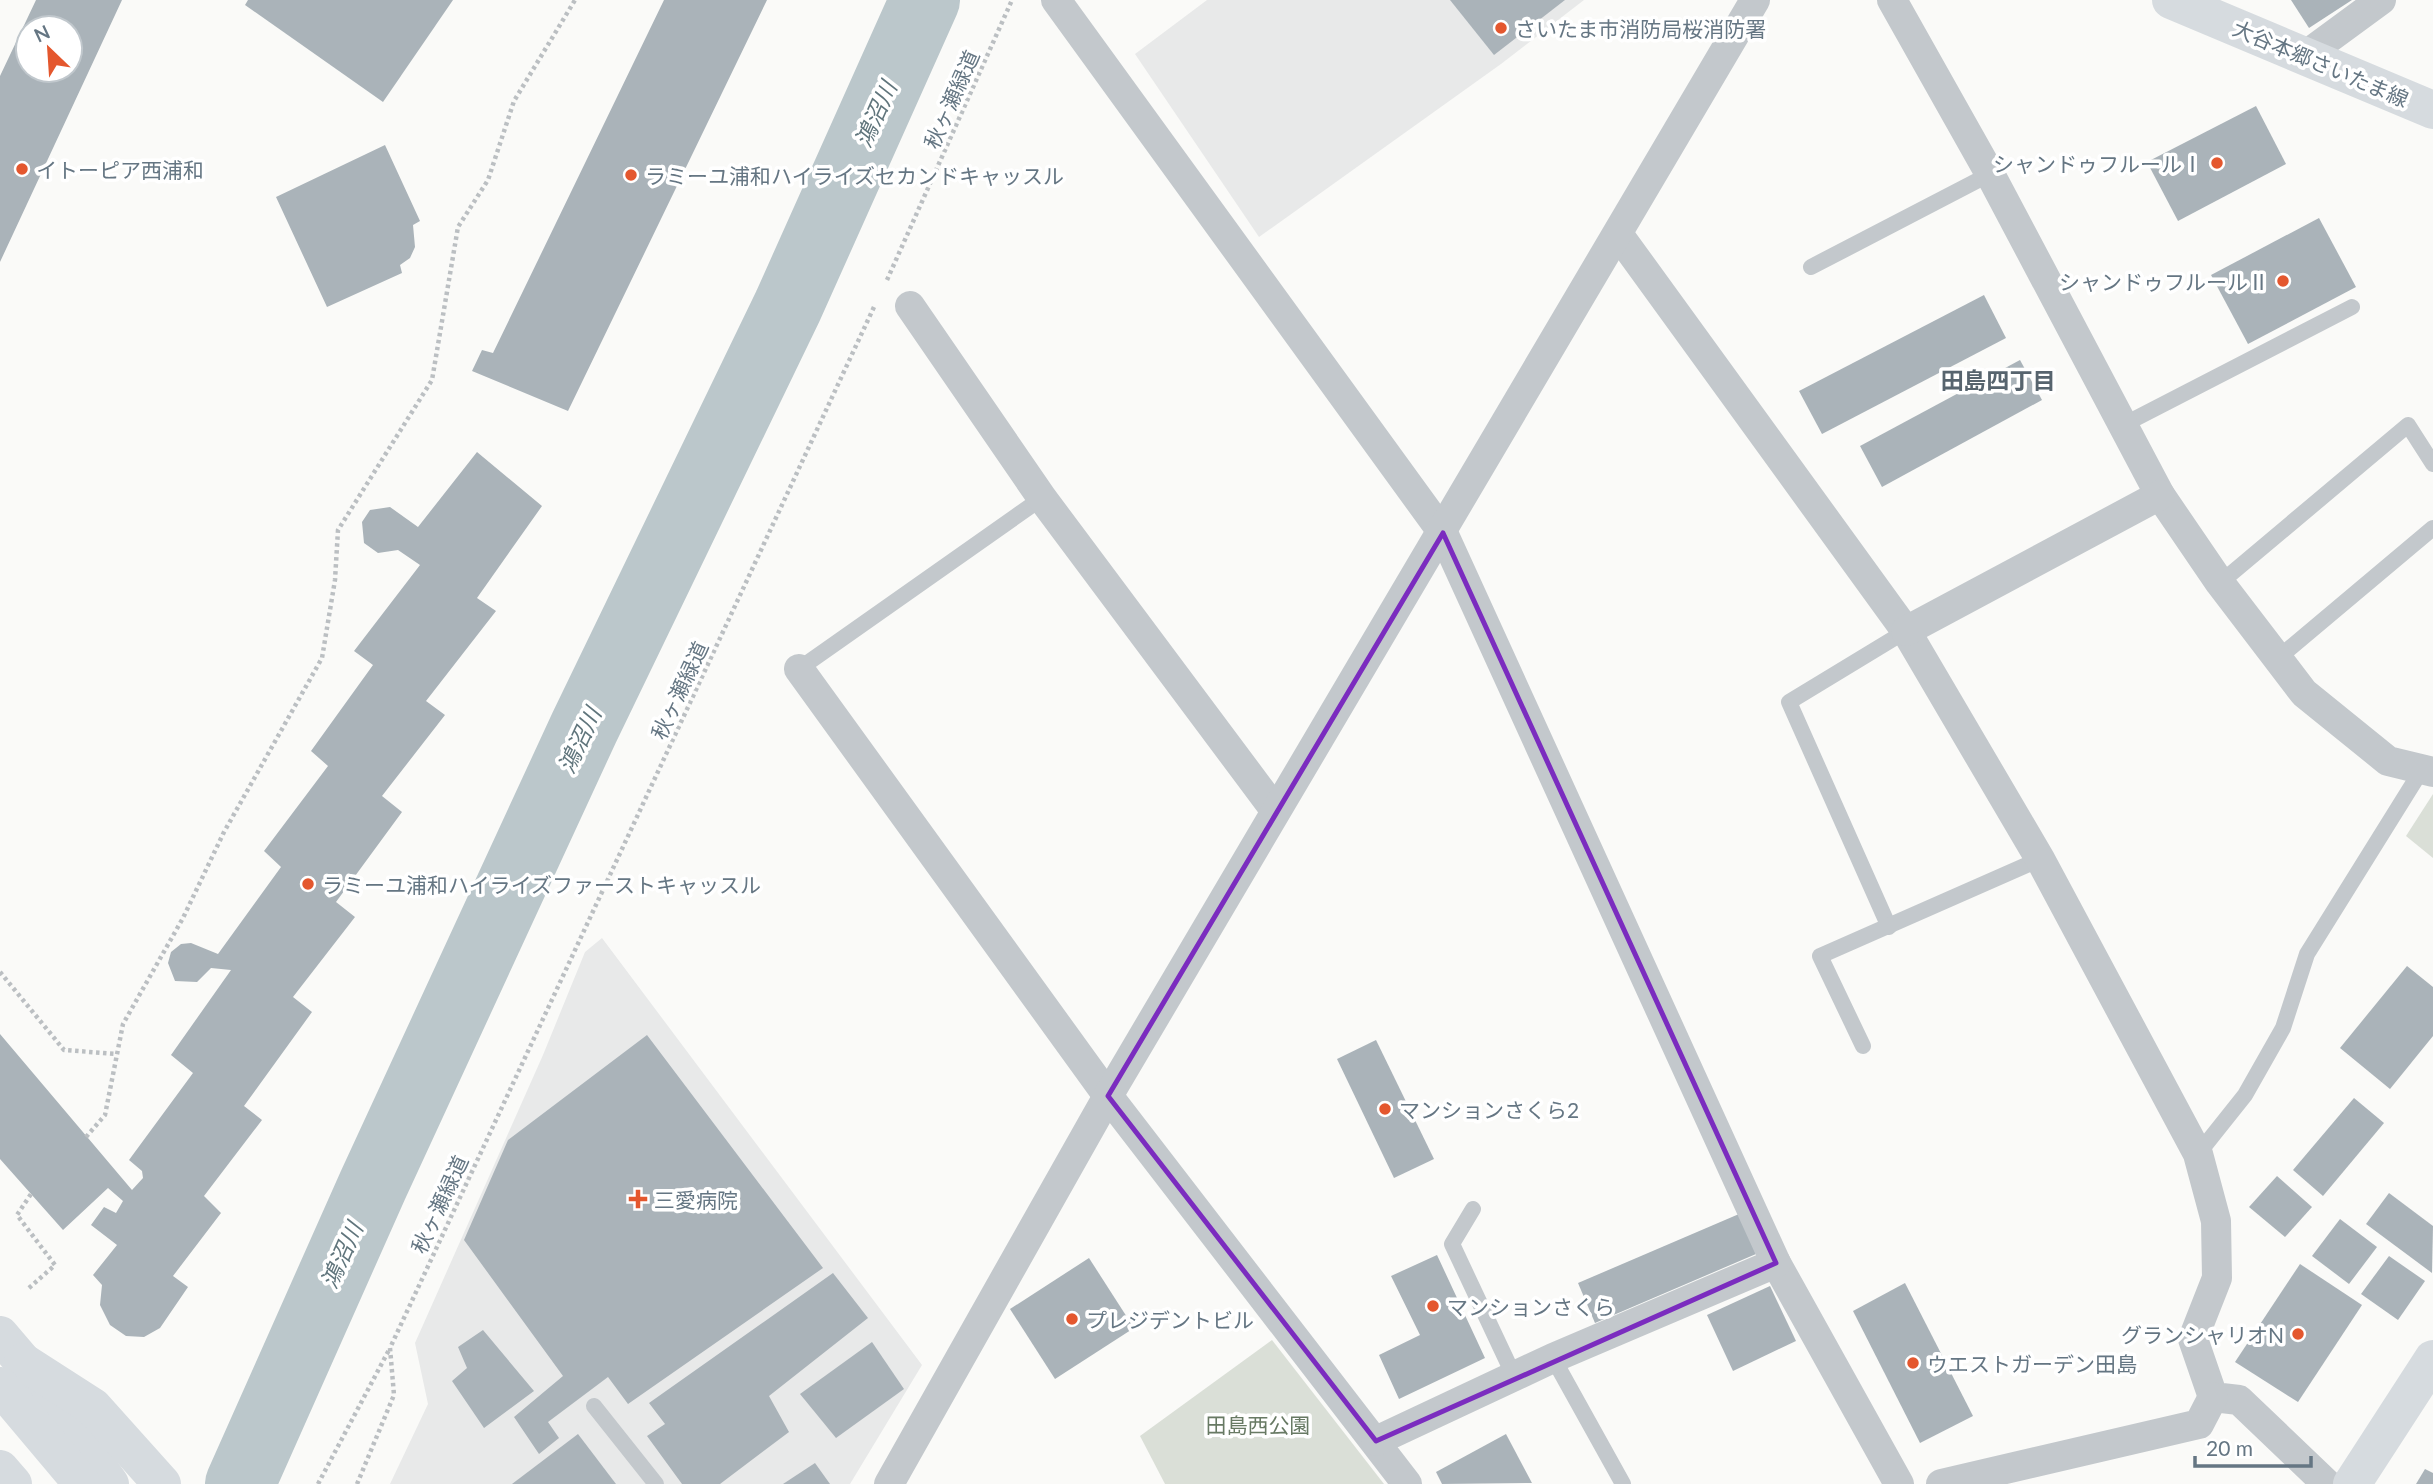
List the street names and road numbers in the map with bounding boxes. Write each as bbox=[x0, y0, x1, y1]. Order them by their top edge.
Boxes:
street label: 大谷本郷さいたま線 bbox=[2229, 15, 2413, 111]
street label: 秋ヶ瀬緑道 bbox=[918, 46, 984, 152]
street label: 秋ヶ瀬緑道 bbox=[645, 637, 713, 743]
street label: 秋ヶ瀬緑道 bbox=[405, 1151, 473, 1257]

